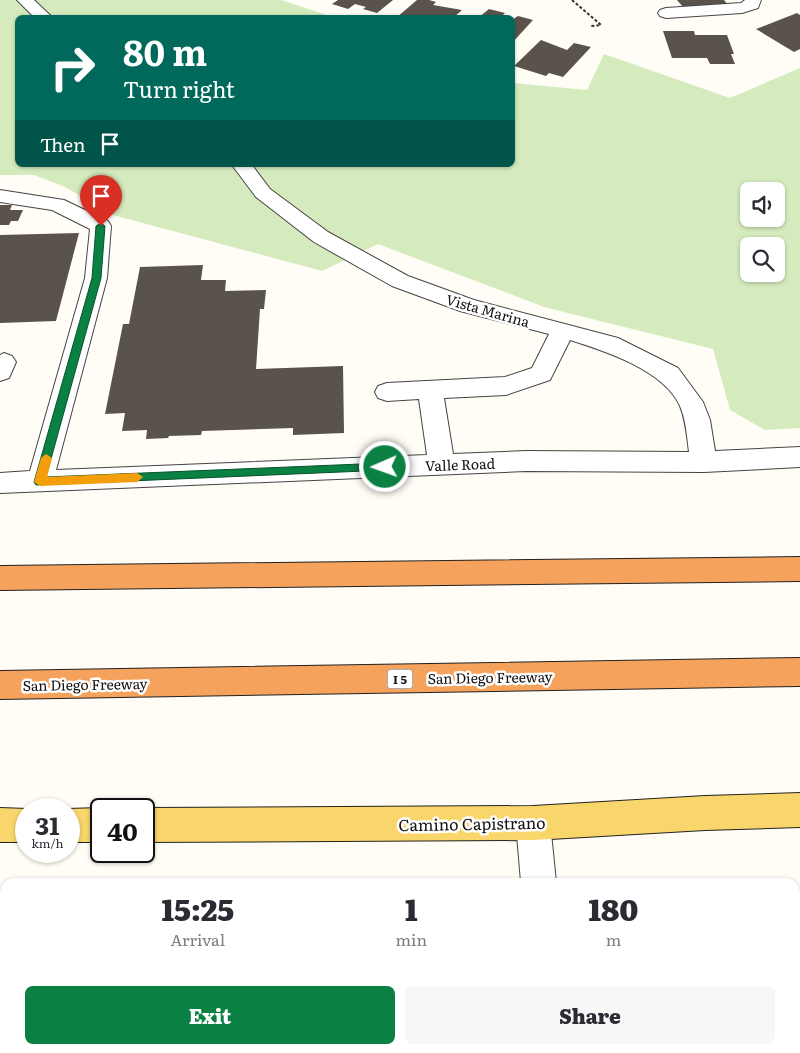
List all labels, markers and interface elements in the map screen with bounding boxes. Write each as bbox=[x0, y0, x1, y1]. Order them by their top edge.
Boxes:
text: 80 m bbox=[123, 25, 207, 77]
icon: right bbox=[40, 35, 105, 100]
text: Turn right bbox=[123, 72, 235, 105]
text: Then bbox=[40, 130, 86, 158]
icon: arrive bbox=[96, 130, 124, 158]
pin bbox=[80, 175, 122, 226]
icon: arrive bbox=[87, 182, 115, 210]
map controls bbox=[740, 182, 785, 282]
button: sound bbox=[740, 182, 785, 227]
button: search bbox=[740, 237, 785, 282]
street label: Vista Marina bbox=[444, 289, 533, 332]
position arrow bbox=[358, 440, 410, 492]
street label: Valle Road bbox=[425, 453, 496, 475]
street label: San Diego Freeway bbox=[427, 666, 554, 688]
road number: I 5 bbox=[388, 670, 412, 689]
street label: San Diego Freeway bbox=[22, 673, 149, 695]
speed limit sign: 40 bbox=[90, 798, 155, 863]
text: 31 bbox=[35, 806, 60, 843]
street label: Camino Capistrano bbox=[398, 810, 546, 836]
text: km/h bbox=[32, 834, 63, 852]
text: 15:25 bbox=[161, 886, 234, 930]
text: 1 bbox=[405, 886, 418, 930]
text: 180 bbox=[589, 886, 639, 930]
text: Arrival bbox=[170, 927, 225, 951]
text: min bbox=[396, 927, 427, 951]
text: m bbox=[606, 927, 621, 951]
button: Exit bbox=[25, 986, 395, 1044]
button: Share bbox=[405, 986, 775, 1044]

